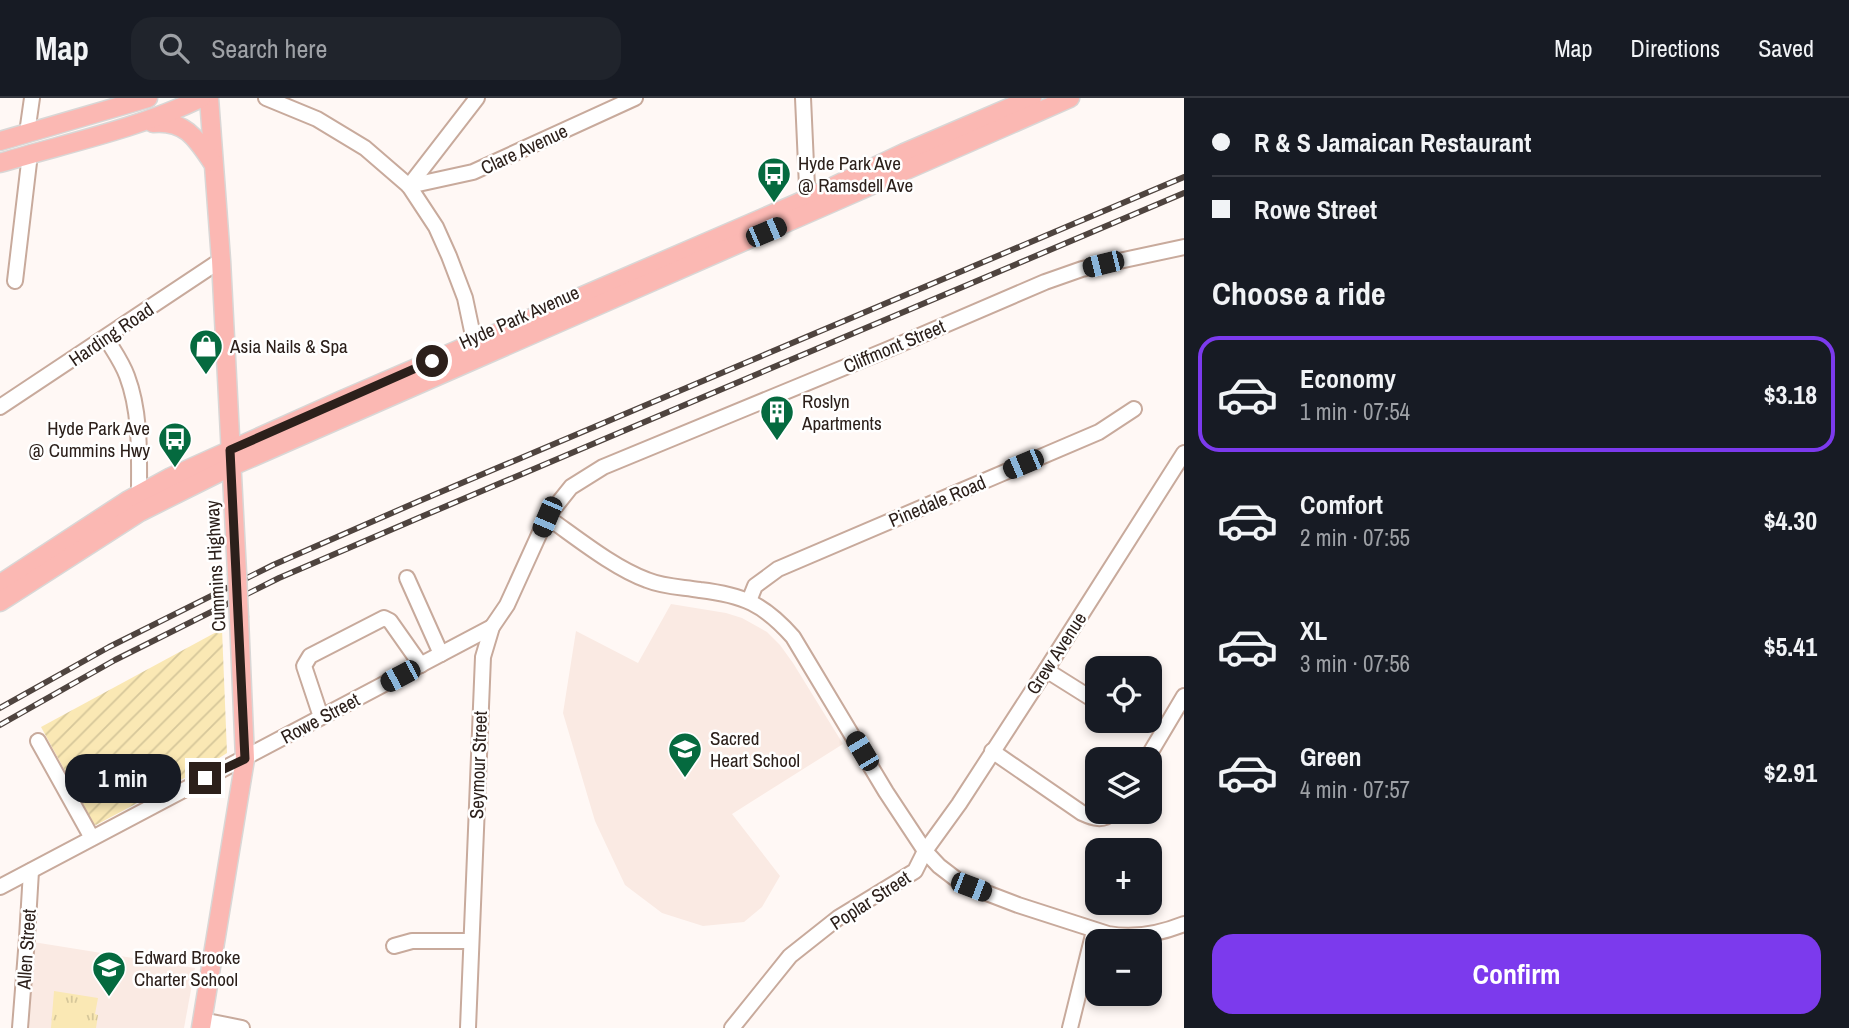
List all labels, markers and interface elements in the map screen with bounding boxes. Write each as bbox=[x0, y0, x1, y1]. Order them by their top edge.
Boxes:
search box bbox=[131, 17, 621, 80]
text: Map bbox=[35, 26, 89, 70]
icon: search bbox=[155, 29, 193, 67]
text: Search here bbox=[211, 31, 327, 66]
text: Map bbox=[1554, 32, 1592, 64]
text: Directions bbox=[1630, 32, 1720, 64]
text: Saved bbox=[1758, 32, 1814, 64]
street label: Clare Avenue bbox=[476, 118, 572, 180]
text: R & S Jamaican Restaurant bbox=[1254, 125, 1531, 160]
place label: Hyde Park Ave @ Ramsdell Ave bbox=[798, 150, 913, 198]
bus stop icon: Hyde Park Ave @ Ramsdell Ave bbox=[755, 155, 793, 204]
text: Rowe Street bbox=[1254, 192, 1377, 227]
car bbox=[743, 214, 790, 250]
car bbox=[1081, 249, 1126, 279]
text: Choose a ride bbox=[1212, 272, 1386, 315]
street label: Hyde Park Avenue bbox=[455, 279, 583, 355]
street label: Harding Road bbox=[64, 296, 158, 372]
street label: Cliffmont Street bbox=[839, 313, 949, 379]
shop icon: Asia Nails & Spa bbox=[187, 327, 225, 376]
place label: Asia Nails & Spa bbox=[229, 333, 348, 359]
route start bbox=[416, 345, 448, 377]
text: Economy bbox=[1300, 361, 1396, 396]
icon: car bbox=[1216, 363, 1279, 426]
text: $3.18 bbox=[1764, 377, 1817, 412]
place label: Roslyn Apartments bbox=[801, 388, 882, 436]
building icon: Roslyn Apartments bbox=[758, 393, 796, 442]
text: 1 min · 07:54 bbox=[1300, 396, 1410, 427]
place label: Hyde Park Ave @ Cummins Hwy bbox=[29, 415, 150, 463]
bus stop icon: Hyde Park Ave @ Cummins Hwy bbox=[156, 420, 194, 469]
car bbox=[1000, 446, 1047, 482]
street label: Pinedale Road bbox=[884, 469, 990, 533]
text: Comfort bbox=[1300, 487, 1383, 522]
icon: car bbox=[1216, 489, 1279, 552]
car bbox=[530, 494, 565, 540]
street label: Cummins Highway bbox=[199, 499, 231, 632]
text: $4.30 bbox=[1764, 503, 1817, 538]
text: 2 min · 07:55 bbox=[1300, 522, 1410, 553]
street label: Grew Avenue bbox=[1020, 607, 1092, 699]
text: XL bbox=[1300, 613, 1327, 648]
icon: car bbox=[1216, 615, 1279, 678]
text: $5.41 bbox=[1764, 629, 1817, 664]
text: 3 min · 07:56 bbox=[1300, 648, 1410, 679]
map controls bbox=[1085, 656, 1162, 1006]
button: locate bbox=[1085, 656, 1162, 733]
car bbox=[377, 657, 424, 695]
street label: Rowe Street bbox=[276, 686, 365, 750]
street label: Seymour Street bbox=[463, 710, 493, 820]
place label: Sacred Heart School bbox=[710, 725, 800, 773]
car bbox=[843, 728, 882, 774]
school or university icon: Sacred Heart School bbox=[666, 730, 704, 779]
text: Green bbox=[1300, 739, 1362, 774]
icon: car bbox=[1216, 741, 1279, 804]
button: layers bbox=[1085, 747, 1162, 824]
callout: 1 min bbox=[65, 754, 180, 802]
text: $2.91 bbox=[1764, 755, 1817, 790]
route end bbox=[189, 762, 221, 794]
text: 1 min bbox=[98, 763, 148, 794]
text: 4 min · 07:57 bbox=[1300, 774, 1410, 805]
button: + bbox=[1085, 838, 1162, 915]
street label: Poplar Street bbox=[825, 864, 916, 936]
car bbox=[948, 870, 995, 904]
street label: Allen Street bbox=[10, 907, 42, 991]
button: − bbox=[1085, 929, 1162, 1006]
button: Confirm bbox=[1212, 934, 1821, 1014]
place label: Edward Brooke Charter School bbox=[134, 944, 241, 992]
school or university icon: Edward Brooke Charter School bbox=[90, 949, 128, 998]

